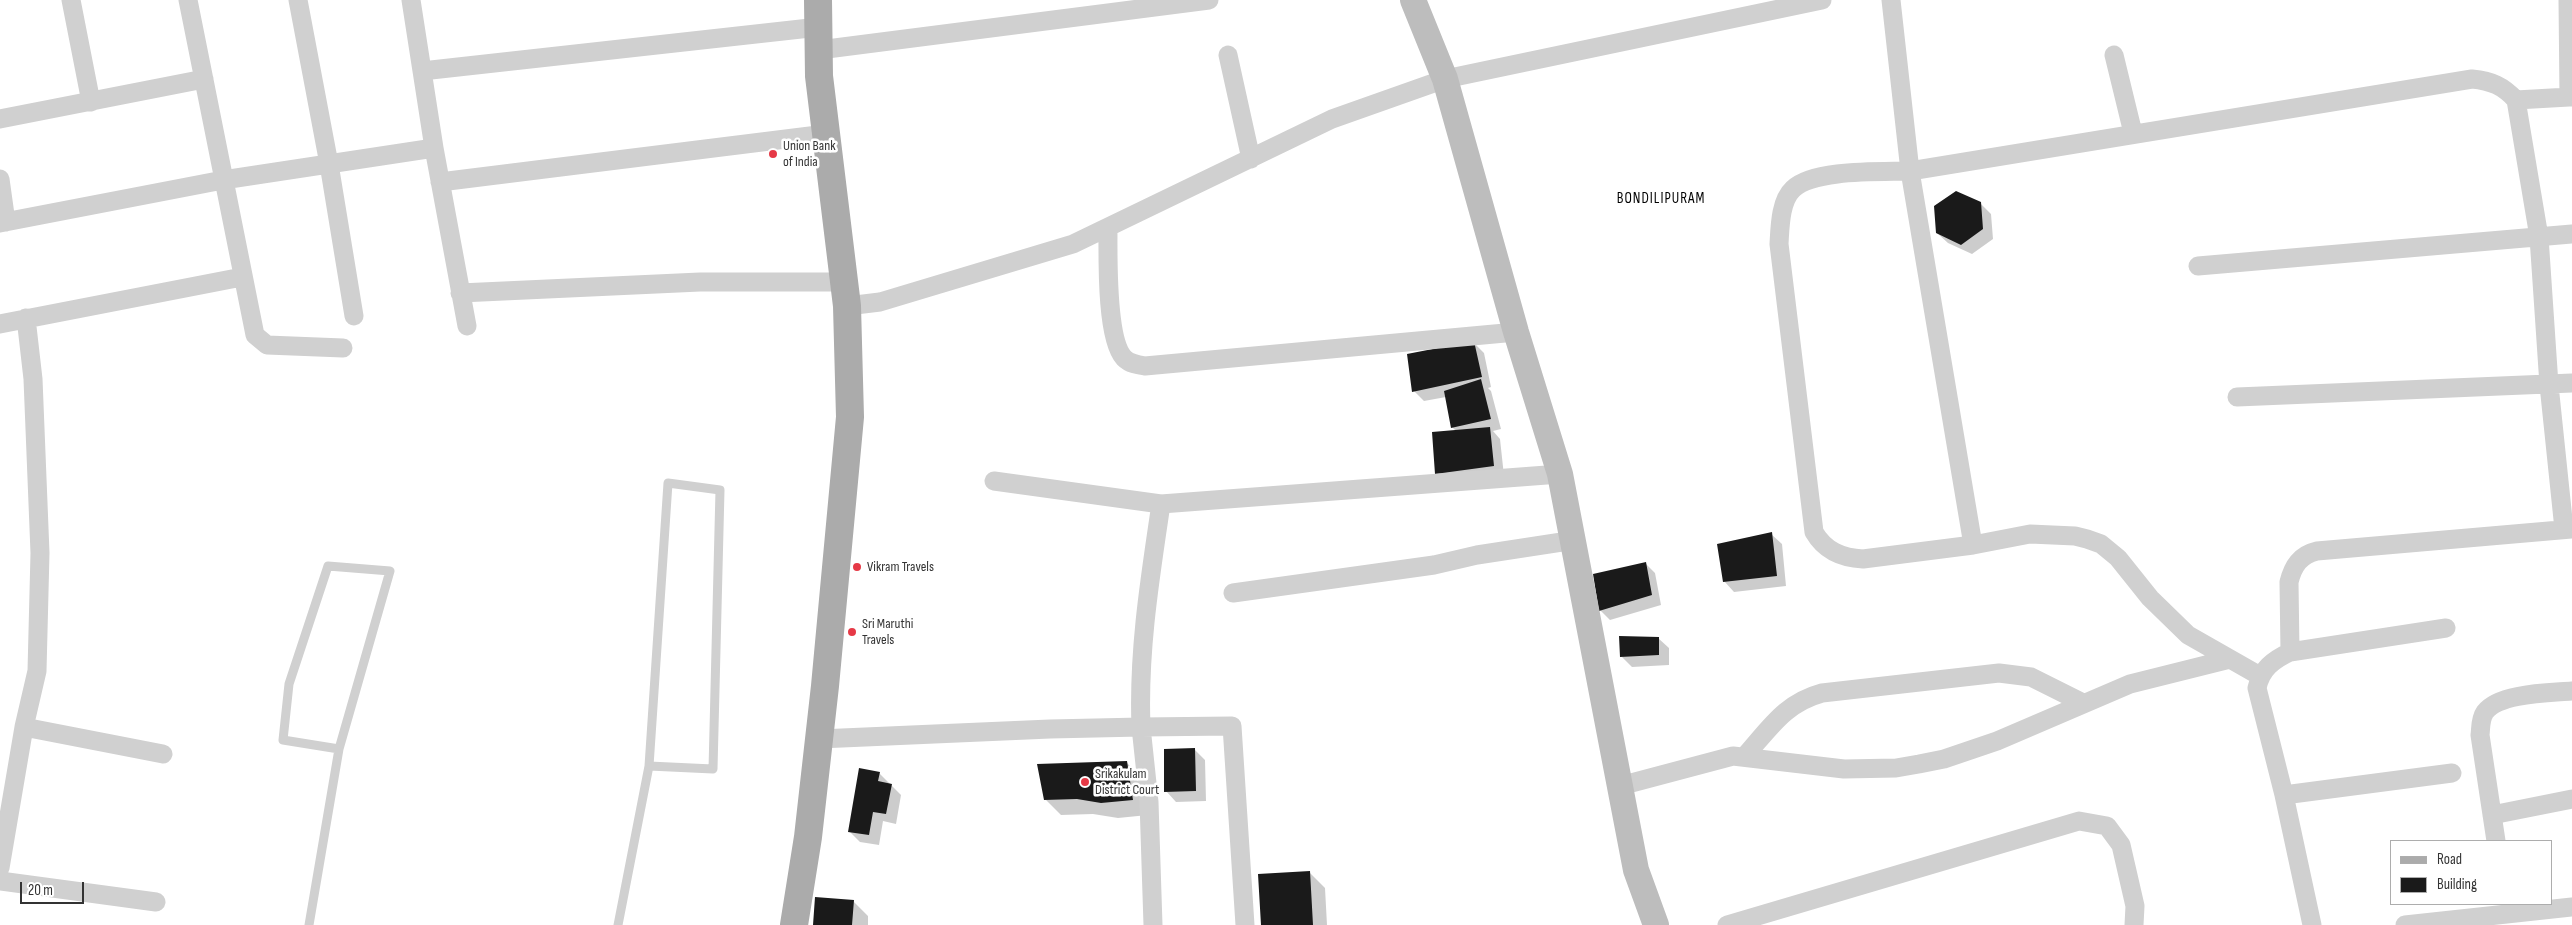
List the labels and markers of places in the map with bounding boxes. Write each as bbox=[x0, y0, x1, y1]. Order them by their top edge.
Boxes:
place label: Union Bank of India bbox=[783, 138, 836, 170]
marker: Union Bank of India bbox=[767, 148, 779, 160]
place label: Vikram Travels bbox=[867, 559, 934, 575]
marker: Vikram Travels bbox=[851, 561, 863, 573]
place label: Sri Maruthi Travels bbox=[862, 616, 913, 648]
marker: Sri Maruthi Travels bbox=[846, 626, 858, 638]
place label: Srikakulam District Court bbox=[1095, 766, 1159, 799]
marker: Srikakulam District Court bbox=[1079, 776, 1091, 788]

